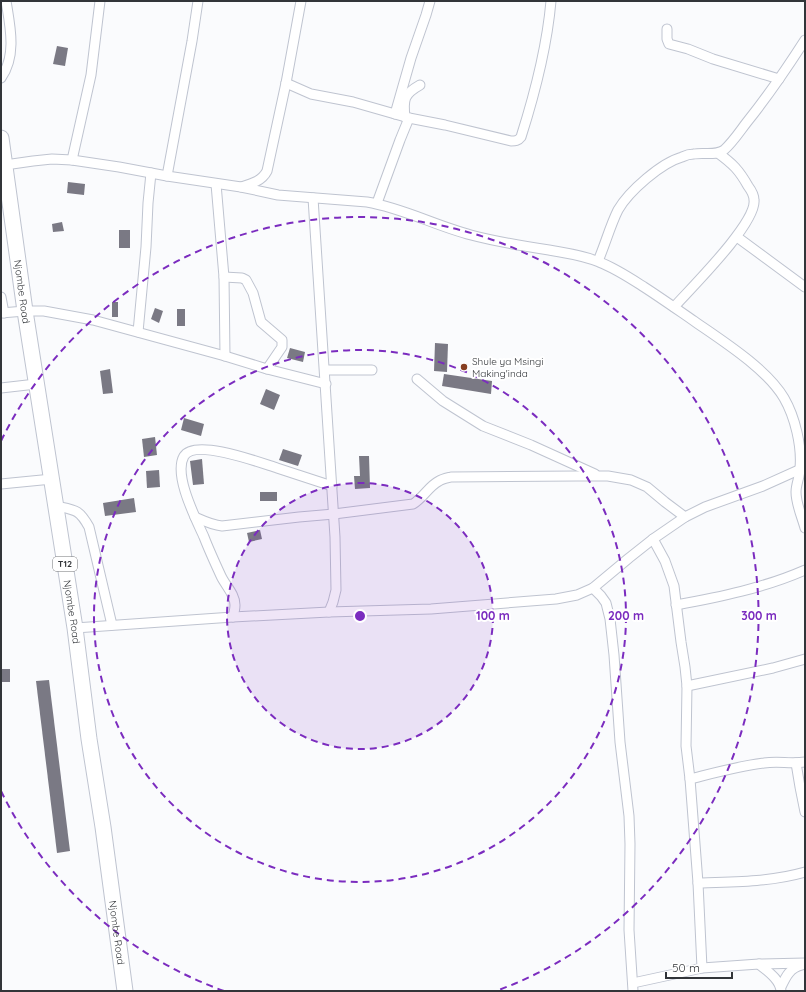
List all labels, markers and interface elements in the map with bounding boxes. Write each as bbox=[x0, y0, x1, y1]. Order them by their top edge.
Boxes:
street label: Njombe Road bbox=[11, 259, 33, 324]
place label: Shule ya Msingi Making'inda bbox=[472, 355, 543, 380]
marker: Shule ya Msingi Making'inda bbox=[459, 362, 469, 372]
road number: T12 bbox=[53, 557, 77, 571]
street label: Njombe Road bbox=[60, 579, 83, 644]
text: 100 m bbox=[476, 608, 510, 623]
text: 200 m bbox=[608, 608, 644, 623]
text: 300 m bbox=[741, 608, 777, 623]
centre of rings bbox=[353, 609, 367, 623]
street label: Njombe Road bbox=[106, 900, 127, 965]
scale bar bbox=[666, 954, 732, 980]
text: 50 m bbox=[672, 960, 700, 975]

